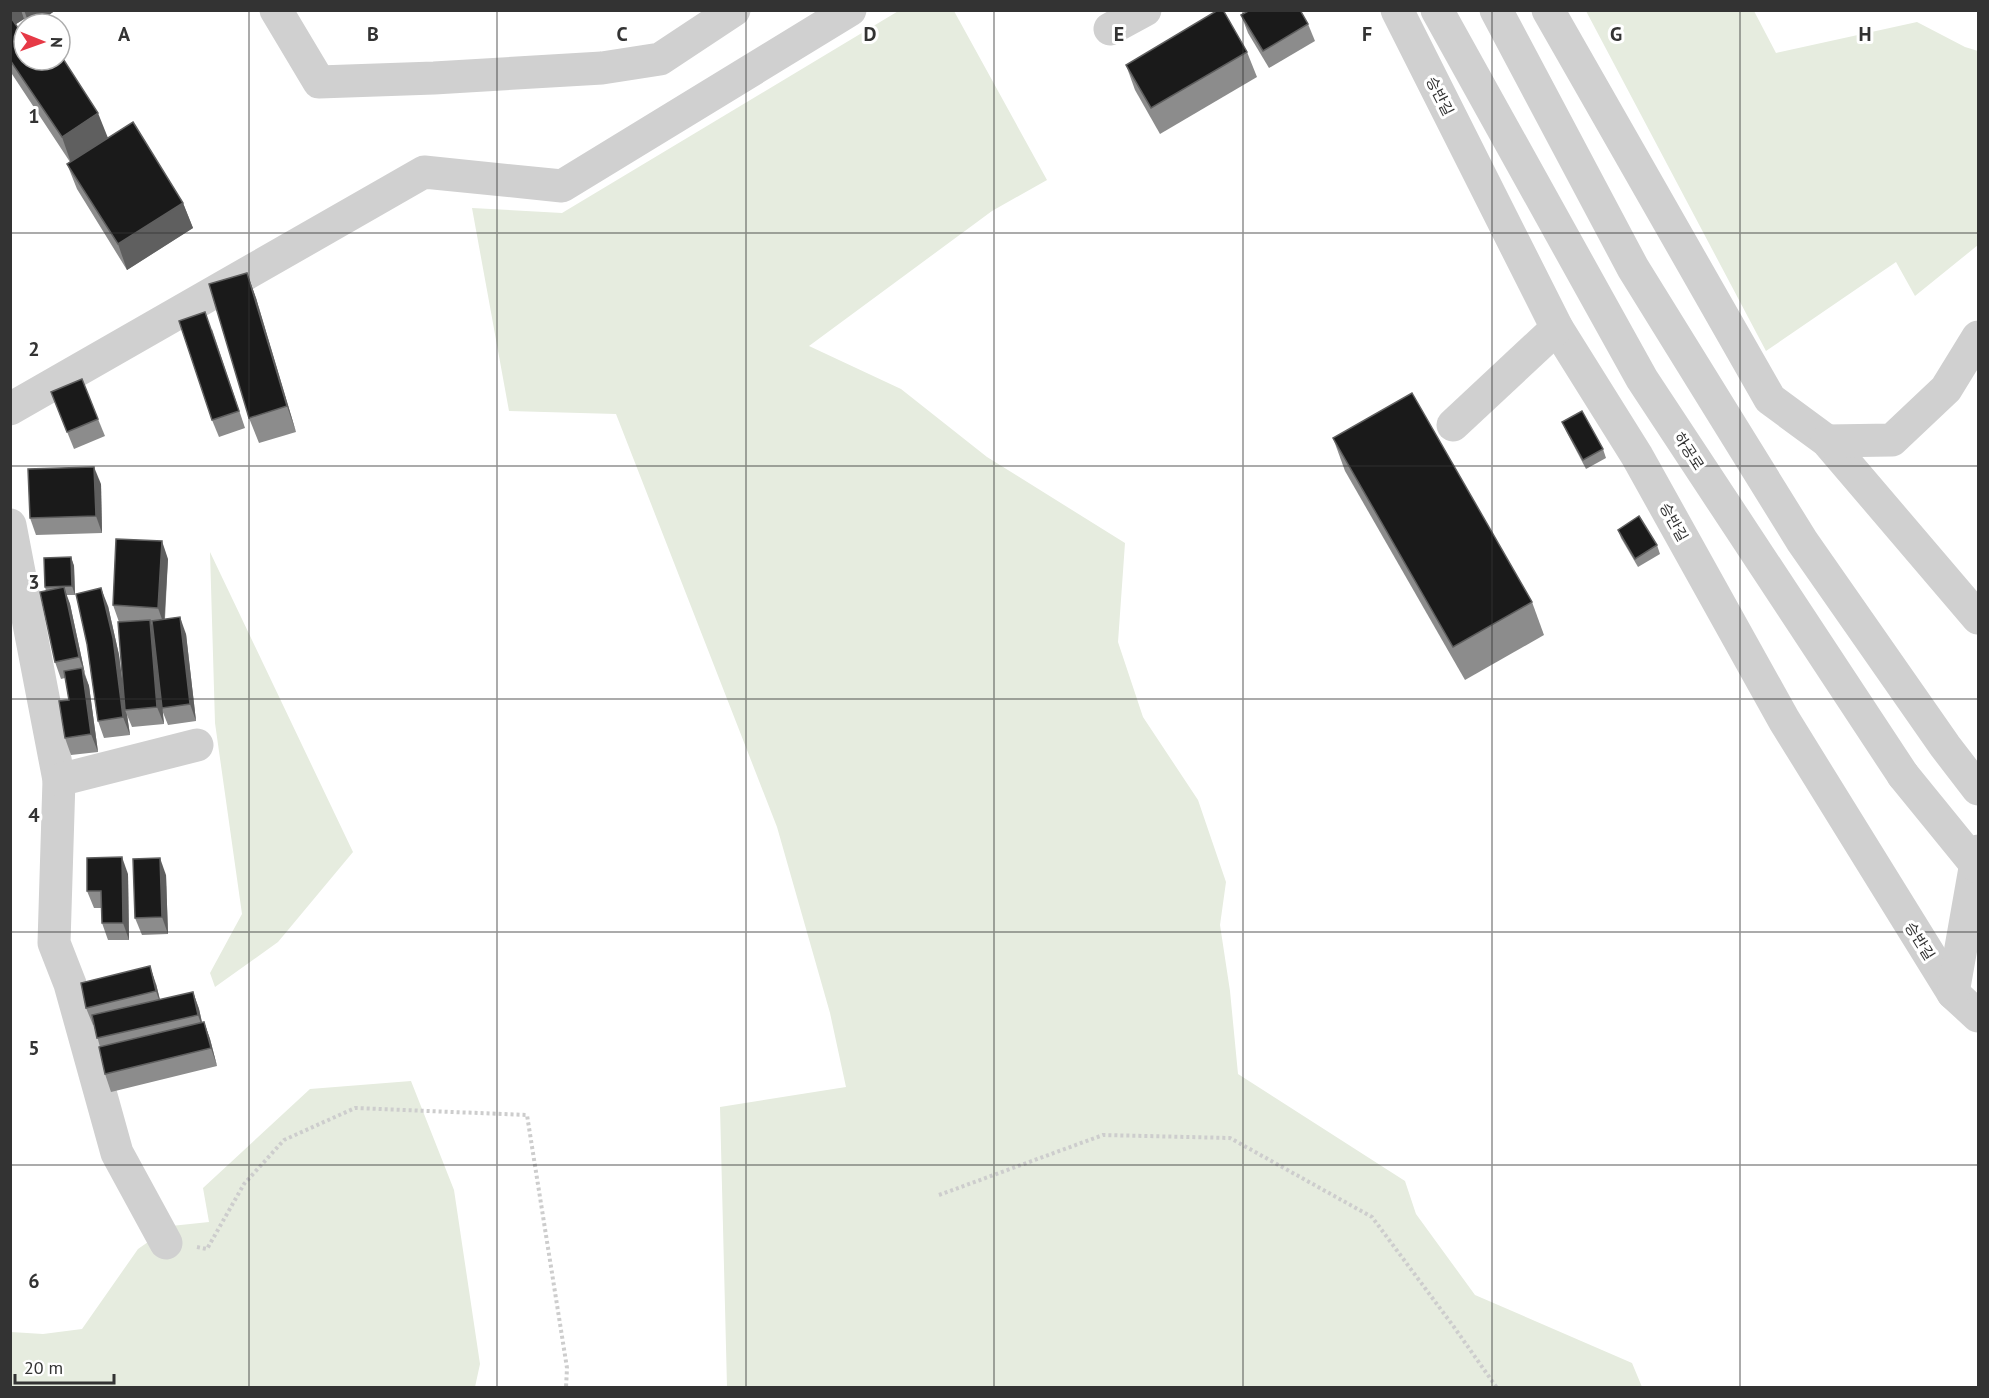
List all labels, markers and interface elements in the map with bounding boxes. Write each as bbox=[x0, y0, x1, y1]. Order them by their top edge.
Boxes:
north arrow bbox=[12, 12, 72, 72]
text: A bbox=[118, 21, 131, 47]
text: B bbox=[367, 21, 379, 47]
text: C bbox=[616, 21, 628, 47]
text: D bbox=[864, 21, 877, 47]
text: E bbox=[1114, 21, 1124, 47]
text: F bbox=[1362, 21, 1372, 47]
text: G bbox=[1610, 21, 1622, 47]
text: H bbox=[1858, 21, 1872, 47]
text: N bbox=[47, 37, 67, 48]
street label: 승반길 bbox=[1422, 73, 1458, 119]
text: 1 bbox=[28, 103, 40, 129]
text: 2 bbox=[28, 336, 40, 362]
street label: 하공로 bbox=[1670, 428, 1708, 474]
street label: 승반길 bbox=[1656, 499, 1692, 545]
text: 3 bbox=[28, 569, 40, 595]
text: 4 bbox=[28, 802, 40, 828]
street label: 승반길 bbox=[1901, 918, 1939, 964]
text: 5 bbox=[28, 1035, 40, 1061]
text: 6 bbox=[28, 1268, 40, 1294]
scale bar bbox=[15, 1347, 114, 1385]
text: 20 m bbox=[24, 1356, 63, 1379]

